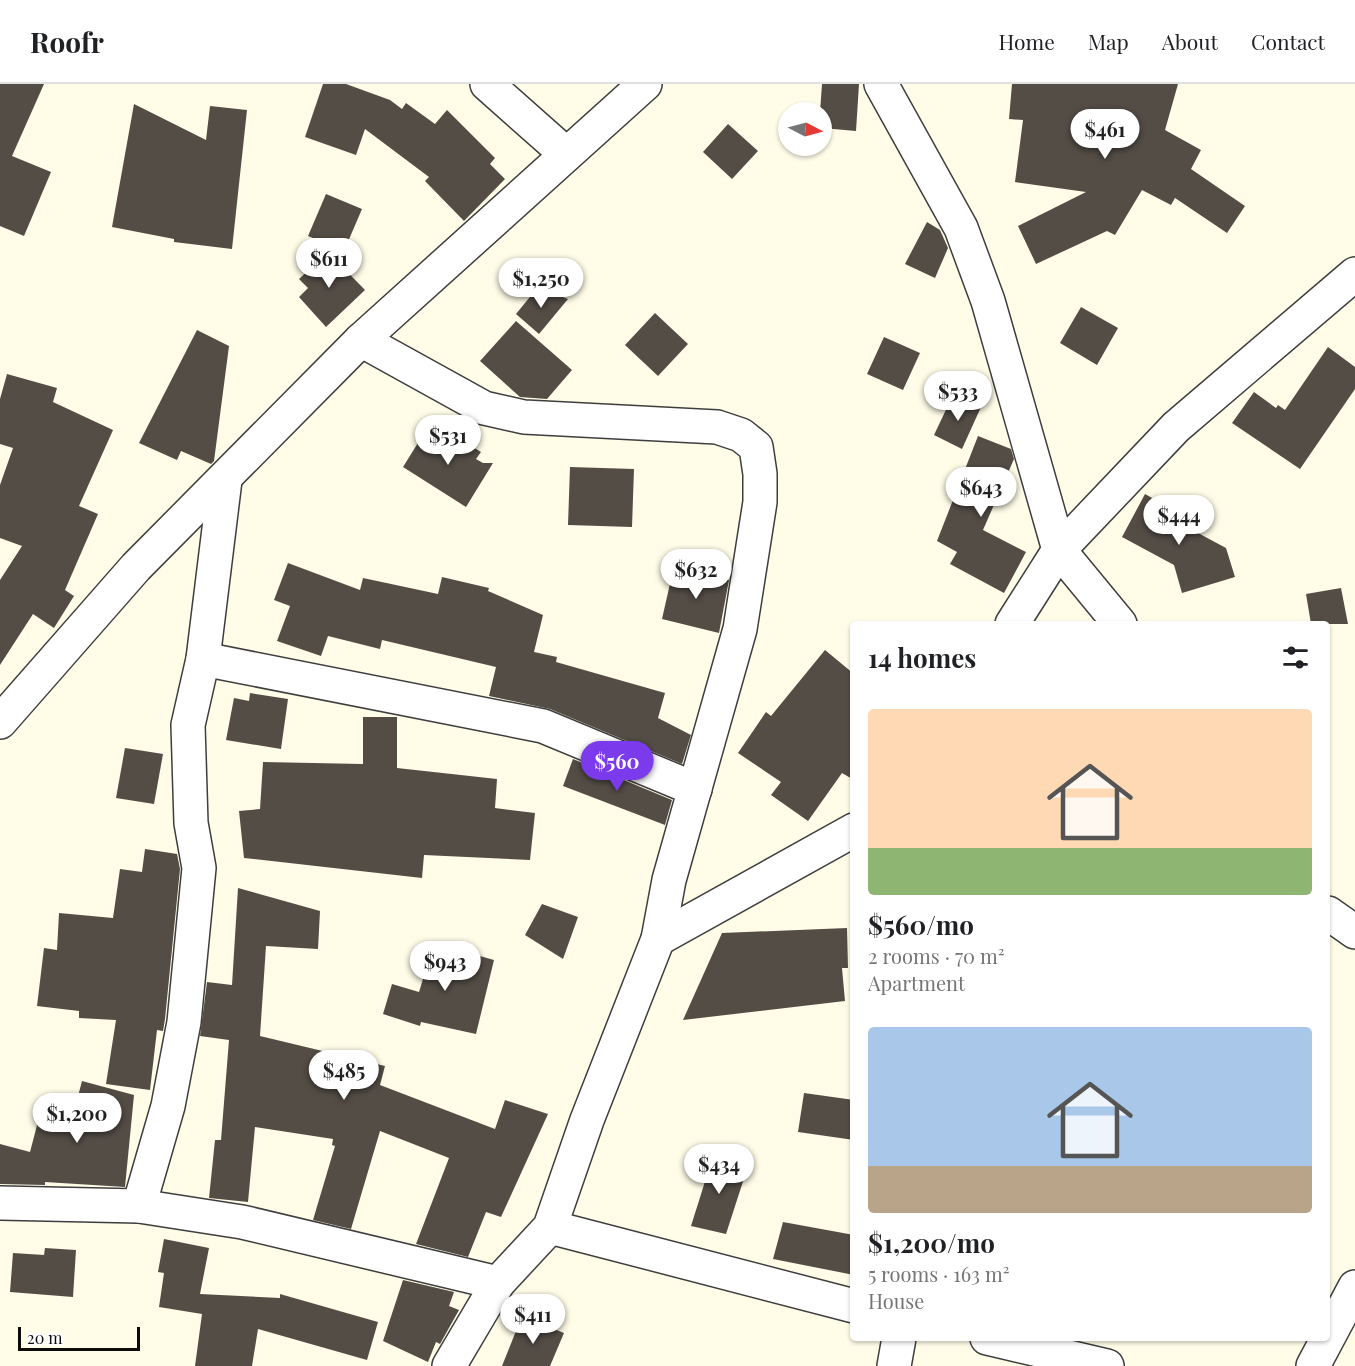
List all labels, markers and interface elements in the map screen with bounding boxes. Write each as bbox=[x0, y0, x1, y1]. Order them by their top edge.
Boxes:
text: Roofr bbox=[30, 23, 104, 60]
text: Home bbox=[999, 27, 1055, 55]
text: Map bbox=[1088, 27, 1129, 55]
text: About bbox=[1162, 27, 1218, 55]
text: Contact bbox=[1251, 27, 1325, 55]
north arrow bbox=[778, 102, 832, 156]
map controls bbox=[778, 102, 832, 156]
pin: $461 bbox=[1069, 109, 1141, 160]
text: $461 bbox=[1085, 115, 1125, 142]
pin: $611 bbox=[293, 238, 365, 289]
text: $611 bbox=[310, 244, 348, 271]
pin: $1,250 bbox=[492, 258, 590, 309]
text: $1,250 bbox=[512, 264, 570, 291]
pin: $533 bbox=[922, 371, 994, 422]
text: $533 bbox=[938, 377, 978, 404]
pin: $531 bbox=[412, 415, 484, 466]
text: $531 bbox=[429, 421, 467, 448]
pin: $643 bbox=[945, 467, 1017, 518]
text: $643 bbox=[960, 473, 1002, 500]
pin: $444 bbox=[1143, 495, 1215, 546]
text: $444 bbox=[1157, 501, 1201, 528]
pin: $632 bbox=[660, 549, 732, 600]
text: $632 bbox=[675, 555, 717, 582]
text: 14 homes bbox=[868, 640, 976, 675]
icon: filters bbox=[1279, 641, 1312, 674]
pin: $560 bbox=[581, 741, 653, 792]
text: $560 bbox=[595, 747, 639, 774]
icon: home bbox=[1036, 748, 1144, 856]
text: $560/mo bbox=[868, 907, 974, 942]
pin: $943 bbox=[409, 941, 481, 992]
text: 2 rooms · 70 m² bbox=[868, 942, 1005, 969]
text: $943 bbox=[424, 947, 466, 974]
text: Apartment bbox=[868, 969, 965, 996]
pin: $485 bbox=[308, 1050, 380, 1101]
text: $485 bbox=[323, 1056, 365, 1083]
icon: home bbox=[1036, 1066, 1144, 1174]
pin: $1,200 bbox=[28, 1093, 126, 1144]
text: $1,200 bbox=[47, 1099, 107, 1126]
pin: $434 bbox=[683, 1144, 755, 1195]
text: $434 bbox=[698, 1150, 740, 1177]
text: $1,200/mo bbox=[868, 1225, 995, 1260]
text: 5 rooms · 163 m² bbox=[868, 1260, 1010, 1287]
text: House bbox=[868, 1287, 924, 1314]
pin: $411 bbox=[497, 1294, 569, 1345]
text: $411 bbox=[514, 1300, 552, 1327]
scale bar bbox=[18, 1324, 140, 1352]
text: 20 m bbox=[27, 1327, 62, 1348]

